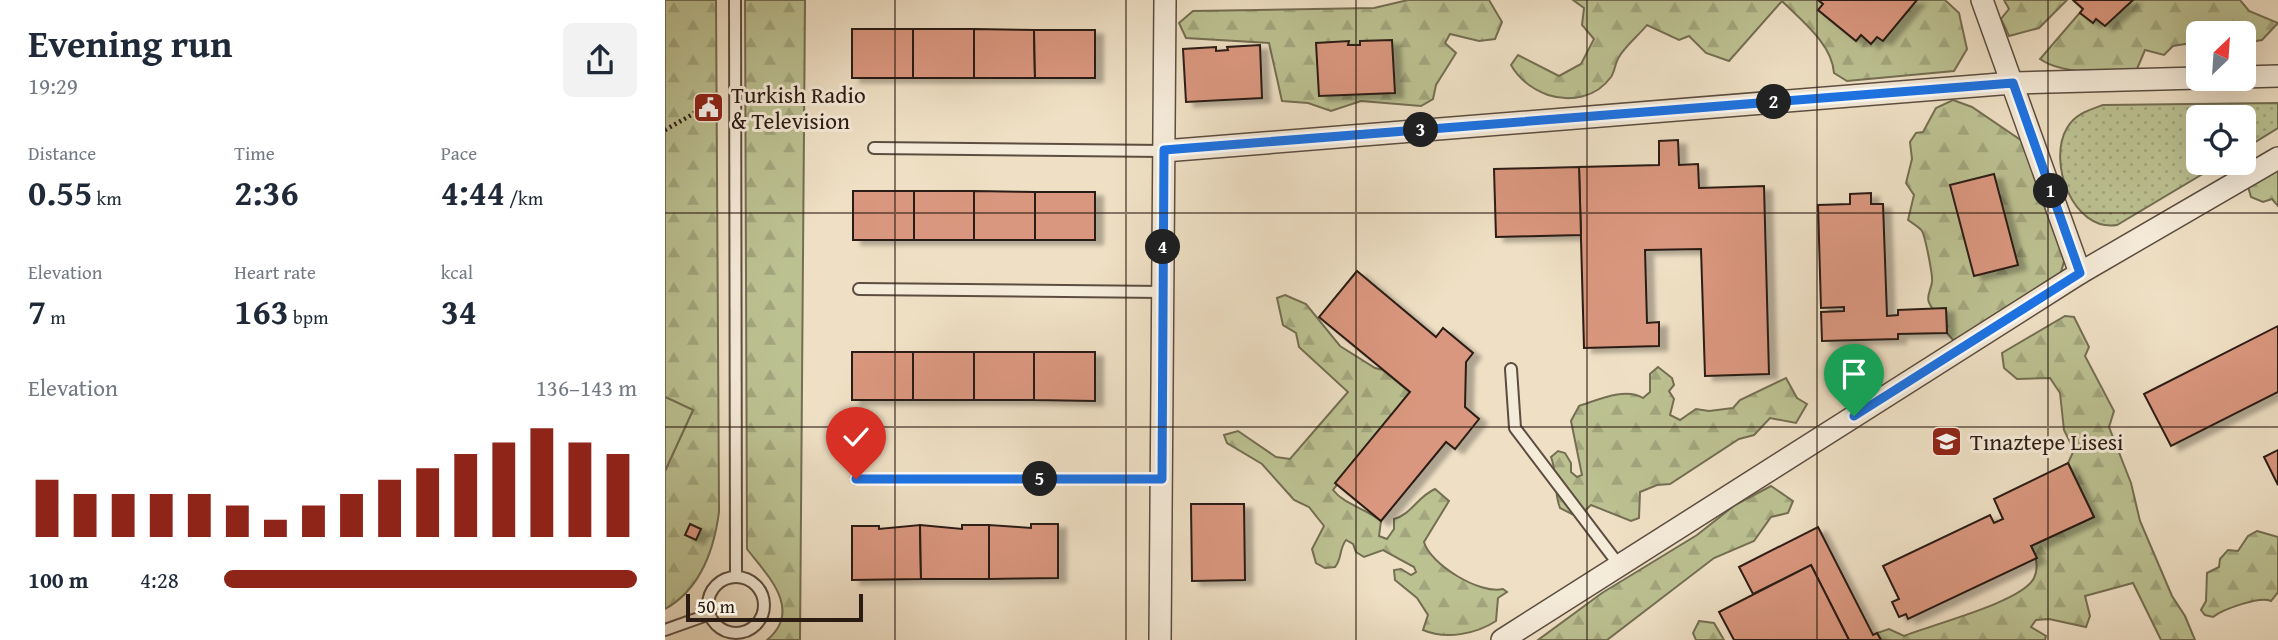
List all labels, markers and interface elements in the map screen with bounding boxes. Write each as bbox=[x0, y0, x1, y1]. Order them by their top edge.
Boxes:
text: Evening run bbox=[28, 15, 232, 71]
north arrow bbox=[2186, 21, 2256, 91]
map controls bbox=[2186, 21, 2256, 175]
button: share bbox=[563, 23, 637, 97]
text: 19:29 bbox=[28, 69, 78, 102]
place label: Turkish Radio & Television bbox=[731, 78, 866, 137]
pin: 2 bbox=[1757, 84, 1791, 119]
text: 2 bbox=[1769, 87, 1778, 115]
public building icon: Turkish Radio & Television bbox=[691, 90, 725, 124]
button: locate bbox=[2186, 105, 2256, 175]
pin: 3 bbox=[1403, 113, 1439, 148]
text: 3 bbox=[1416, 115, 1425, 143]
text: Distance bbox=[28, 139, 96, 167]
text: Time bbox=[234, 139, 275, 167]
text: Pace bbox=[441, 139, 477, 167]
text: 0.55 bbox=[28, 167, 92, 218]
text: 2:36 bbox=[234, 167, 299, 218]
text: 4:44 bbox=[441, 167, 505, 218]
pin: 1 bbox=[2033, 174, 2069, 208]
text: 1 bbox=[2046, 176, 2055, 204]
text: km bbox=[92, 184, 122, 212]
text: /km bbox=[505, 184, 543, 212]
pin: 4 bbox=[1145, 230, 1181, 264]
text: 4 bbox=[1158, 232, 1167, 260]
text: Elevation bbox=[28, 258, 102, 286]
text: Heart rate bbox=[234, 258, 316, 286]
text: kcal bbox=[441, 258, 473, 286]
text: 7 bbox=[28, 286, 46, 337]
text: 163 bbox=[234, 286, 289, 337]
text: 34 bbox=[441, 286, 477, 337]
text: m bbox=[46, 303, 66, 331]
text: bpm bbox=[289, 303, 329, 331]
pin bbox=[1824, 344, 1884, 416]
icon: arrive bbox=[1835, 355, 1873, 393]
text: Elevation bbox=[28, 371, 118, 404]
text: 136–143 m bbox=[536, 371, 637, 404]
pin bbox=[826, 407, 886, 479]
icon: check bbox=[837, 418, 875, 456]
school or university icon: Tınaztepe Lisesi bbox=[1930, 424, 1964, 458]
place label: Tınaztepe Lisesi bbox=[1970, 425, 2124, 458]
pin: 5 bbox=[1023, 462, 1057, 496]
text: 5 bbox=[1035, 464, 1044, 492]
text: 100 m bbox=[28, 563, 89, 596]
text: 4:28 bbox=[140, 563, 179, 596]
scale bar bbox=[686, 591, 863, 623]
text: 50 m bbox=[697, 592, 735, 620]

